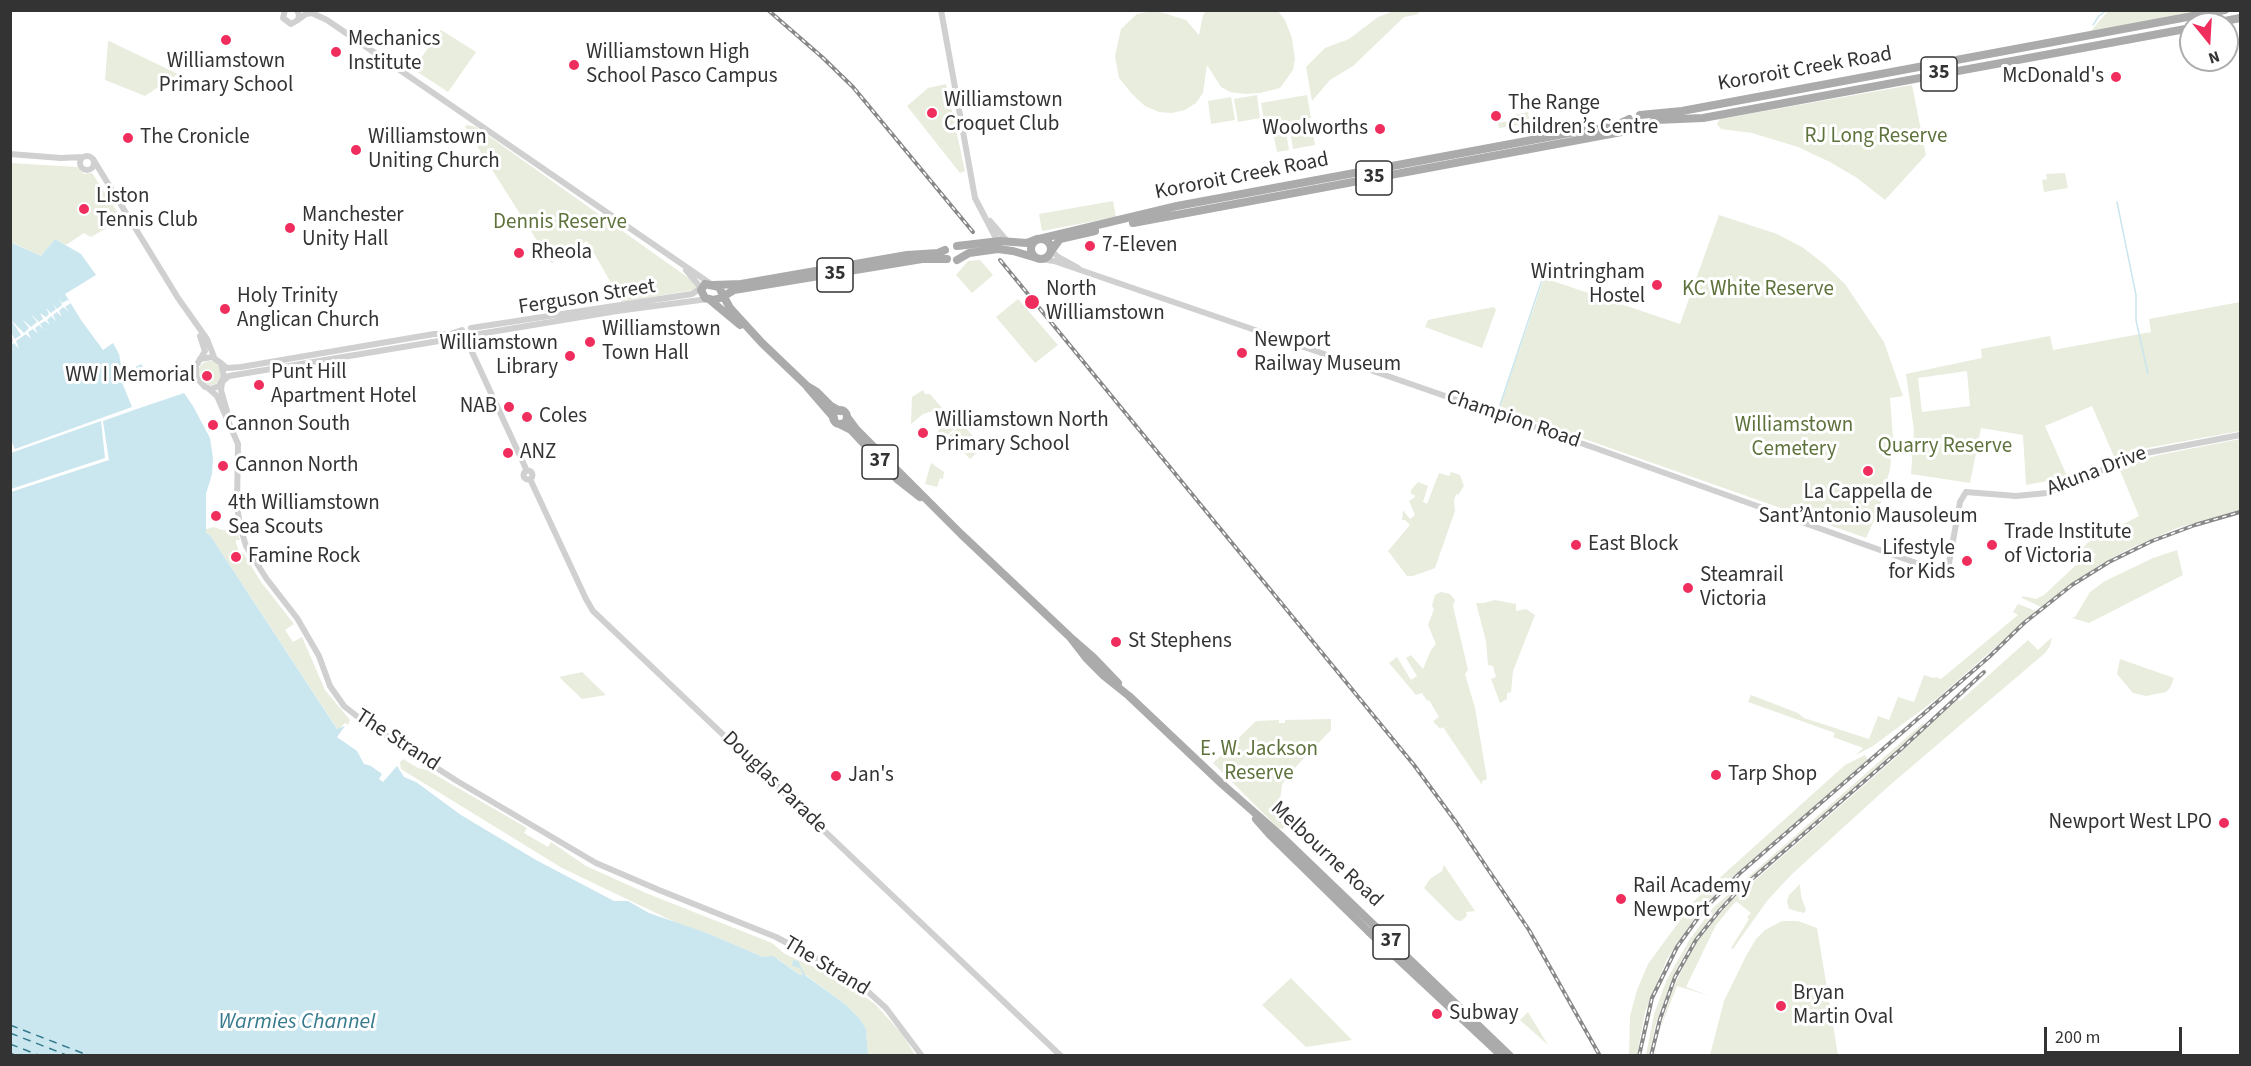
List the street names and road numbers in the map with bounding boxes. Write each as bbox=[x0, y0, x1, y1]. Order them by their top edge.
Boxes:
street label: Kororoit Creek Road bbox=[1716, 42, 1894, 98]
road number: 35 bbox=[1921, 57, 1957, 91]
street label: Kororoit Creek Road bbox=[1153, 148, 1331, 206]
road number: 35 bbox=[1356, 161, 1392, 195]
road number: 35 bbox=[817, 258, 853, 292]
street label: Ferguson Street bbox=[517, 275, 657, 321]
street label: Champion Road bbox=[1443, 385, 1583, 455]
street label: Akuna Drive bbox=[2044, 441, 2150, 503]
road number: 37 bbox=[862, 445, 898, 479]
street label: The Strand bbox=[350, 704, 444, 778]
street label: Douglas Parade bbox=[716, 727, 832, 839]
street label: Melbourne Road bbox=[1265, 797, 1387, 913]
road number: 37 bbox=[1373, 925, 1409, 959]
street label: The Strand bbox=[779, 932, 873, 1002]

